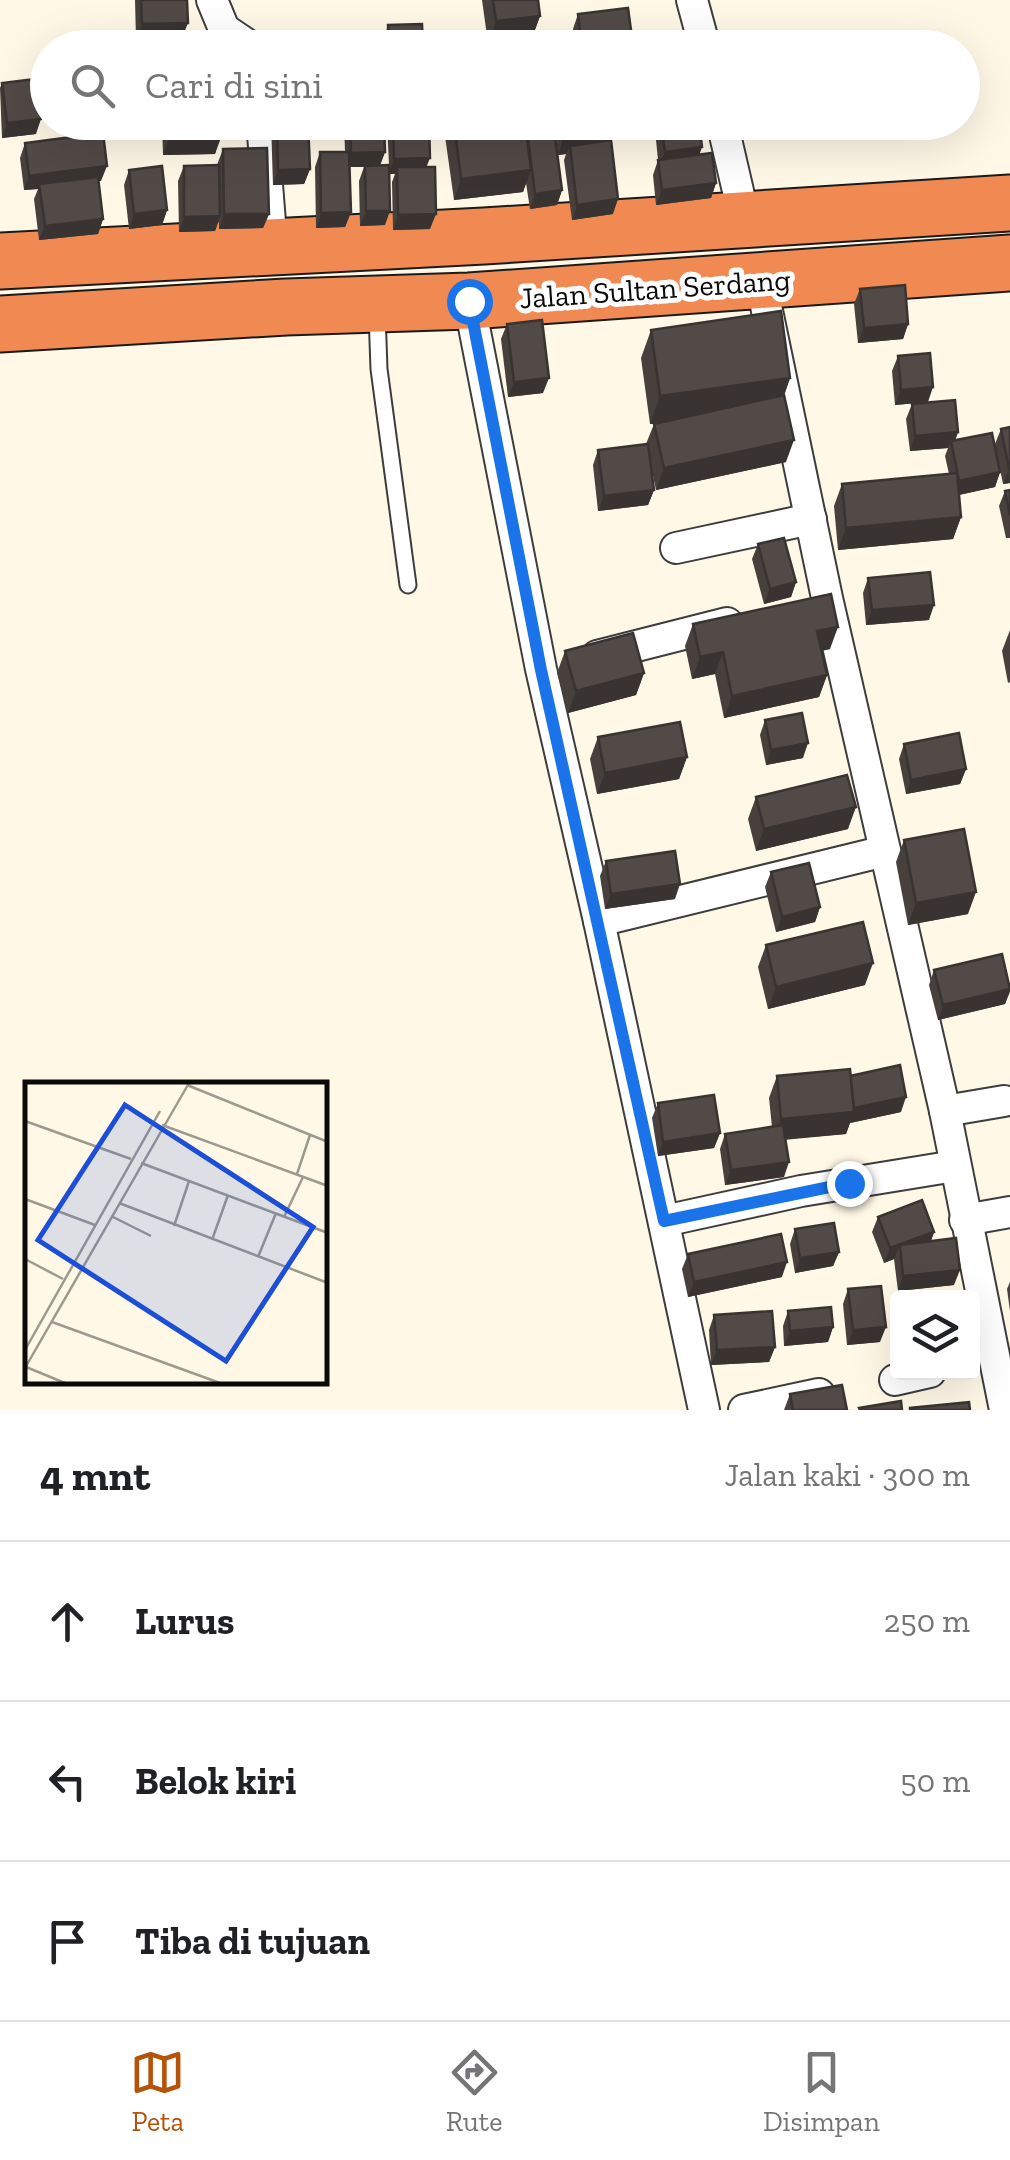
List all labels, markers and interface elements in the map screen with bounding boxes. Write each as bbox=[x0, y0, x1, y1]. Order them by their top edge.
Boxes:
search box bbox=[30, 30, 980, 140]
icon: search bbox=[65, 58, 120, 113]
text: Cari di sini bbox=[145, 62, 323, 108]
street label: Jalan Sultan Serdang bbox=[518, 262, 792, 316]
route start bbox=[447, 279, 493, 325]
inset map bbox=[25, 1082, 328, 1385]
route end bbox=[827, 1161, 873, 1207]
map controls bbox=[890, 1290, 980, 1380]
button: layers bbox=[890, 1290, 980, 1380]
text: 4 mnt bbox=[40, 1450, 150, 1501]
text: Jalan kaki · 300 m bbox=[725, 1456, 970, 1494]
icon: ahead bbox=[40, 1594, 95, 1649]
text: Lurus bbox=[135, 1598, 235, 1644]
text: 250 m bbox=[884, 1602, 970, 1640]
icon: left bbox=[40, 1754, 95, 1809]
text: Belok kiri bbox=[135, 1758, 296, 1804]
text: 50 m bbox=[900, 1762, 970, 1800]
icon: arrive bbox=[40, 1914, 95, 1969]
text: Tiba di tujuan bbox=[135, 1918, 370, 1964]
tab: Peta bbox=[130, 2045, 185, 2138]
tab: Rute bbox=[446, 2045, 502, 2138]
tab: Disimpan bbox=[763, 2045, 880, 2138]

